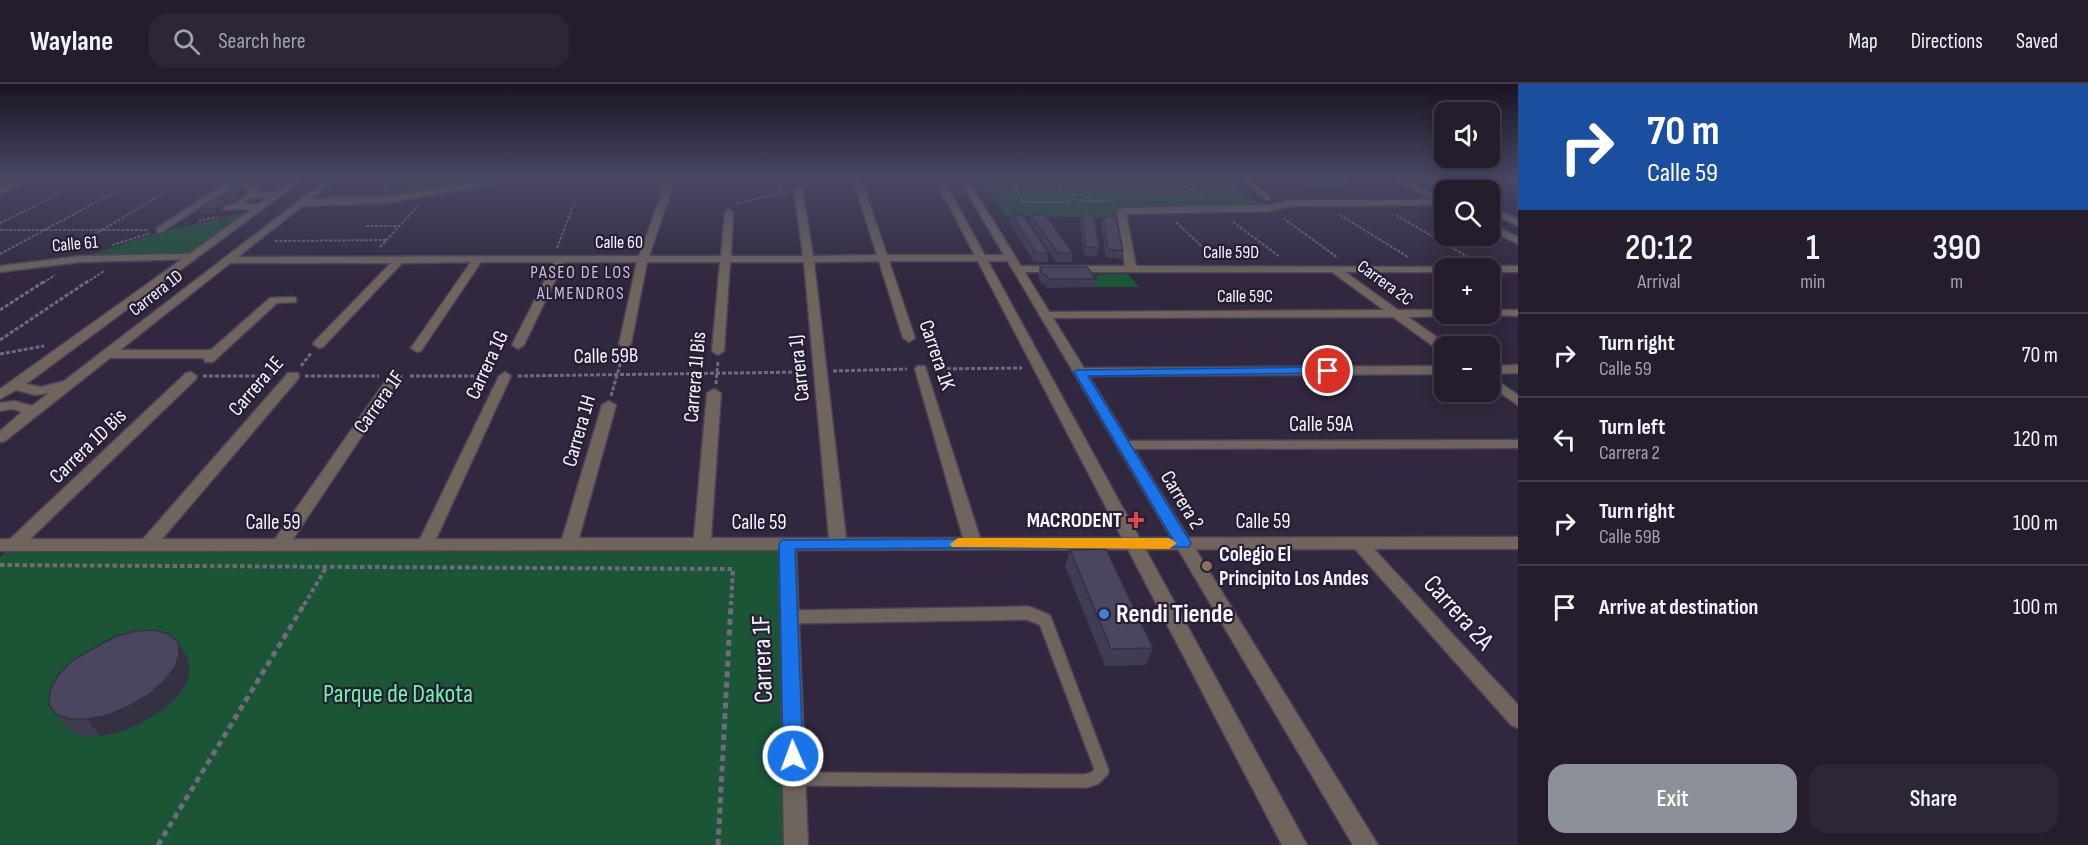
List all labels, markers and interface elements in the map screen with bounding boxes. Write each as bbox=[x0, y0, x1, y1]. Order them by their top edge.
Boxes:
search box bbox=[149, 14, 569, 68]
text: Waylane bbox=[30, 25, 113, 58]
icon: search bbox=[170, 25, 203, 58]
text: Search here bbox=[218, 28, 306, 55]
text: Map bbox=[1848, 29, 1878, 54]
text: Directions bbox=[1911, 29, 1983, 54]
text: Saved bbox=[2016, 29, 2058, 54]
map controls bbox=[1434, 102, 1500, 402]
button: sound bbox=[1434, 102, 1500, 168]
text: 70 m bbox=[1647, 106, 1720, 157]
icon: right bbox=[1548, 108, 1626, 186]
text: Calle 59 bbox=[1647, 157, 1718, 189]
button: search bbox=[1434, 180, 1500, 246]
text: 20:12 bbox=[1625, 227, 1693, 270]
text: 1 bbox=[1806, 227, 1819, 270]
text: 390 bbox=[1932, 227, 1981, 270]
street label: Calle 61 bbox=[51, 231, 100, 256]
street label: Calle 60 bbox=[595, 232, 643, 253]
street label: Calle 59D bbox=[1203, 242, 1259, 263]
street label: Carrera 2C bbox=[1353, 256, 1417, 310]
button: + bbox=[1434, 258, 1500, 324]
district label: PASEO DE LOS ALMENDROS bbox=[530, 262, 632, 304]
street label: Carrera 1D bbox=[125, 265, 187, 321]
text: Arrival bbox=[1638, 270, 1681, 294]
text: min bbox=[1800, 270, 1825, 294]
text: m bbox=[1950, 270, 1963, 294]
street label: Calle 59C bbox=[1217, 286, 1273, 307]
street label: Carrera 1K bbox=[913, 317, 961, 394]
street label: Carrera 1G bbox=[460, 327, 514, 403]
text: Turn right bbox=[1599, 330, 1675, 357]
street label: Carrera 1I Bis bbox=[679, 331, 711, 423]
street label: Carrera 1J bbox=[783, 333, 815, 403]
button: − bbox=[1434, 336, 1500, 402]
icon: right bbox=[1548, 339, 1581, 372]
text: 70 m bbox=[2022, 342, 2058, 369]
street label: Calle 59B bbox=[573, 343, 639, 369]
pin bbox=[1302, 345, 1353, 396]
street label: Carrera 1E bbox=[223, 351, 289, 421]
icon: arrive bbox=[1311, 354, 1344, 387]
text: Calle 59 bbox=[1599, 357, 1652, 381]
street label: Carrera 1F bbox=[348, 366, 410, 438]
street label: Carrera 1H bbox=[557, 392, 601, 470]
street label: Carrera 1D Bis bbox=[44, 403, 132, 489]
street label: Calle 59A bbox=[1289, 412, 1354, 437]
text: Turn left bbox=[1599, 414, 1665, 441]
icon: left bbox=[1548, 423, 1581, 456]
text: 120 m bbox=[2014, 426, 2058, 453]
text: Carrera 2 bbox=[1599, 441, 1660, 465]
street label: Carrera 2 bbox=[1155, 466, 1209, 534]
text: Turn right bbox=[1599, 498, 1675, 525]
icon: right bbox=[1548, 507, 1581, 540]
place label: MACRODENT bbox=[1027, 508, 1122, 533]
street label: Calle 59 bbox=[1235, 509, 1291, 534]
street label: Calle 59 bbox=[245, 510, 301, 535]
street label: Calle 59 bbox=[731, 510, 787, 535]
text: 100 m bbox=[2013, 510, 2058, 537]
marker: MACRODENT bbox=[1127, 511, 1145, 529]
text: Calle 59B bbox=[1599, 525, 1661, 549]
place label: Colegio El Principito Los Andes bbox=[1219, 542, 1369, 591]
marker: Colegio El Principito Los Andes bbox=[1200, 559, 1214, 573]
street label: Carrera 2A bbox=[1416, 569, 1500, 658]
icon: arrive bbox=[1548, 591, 1581, 624]
text: Arrive at destination bbox=[1599, 594, 1758, 621]
text: 100 m bbox=[2013, 594, 2058, 621]
place label: Rendi Tiende bbox=[1116, 599, 1234, 630]
marker: Rendi Tiende bbox=[1097, 607, 1111, 621]
street label: Carrera 1F bbox=[746, 615, 780, 703]
park label: Parque de Dakota bbox=[323, 679, 473, 710]
position arrow bbox=[761, 724, 825, 788]
button: Exit bbox=[1548, 764, 1797, 833]
button: Share bbox=[1809, 764, 2058, 833]

